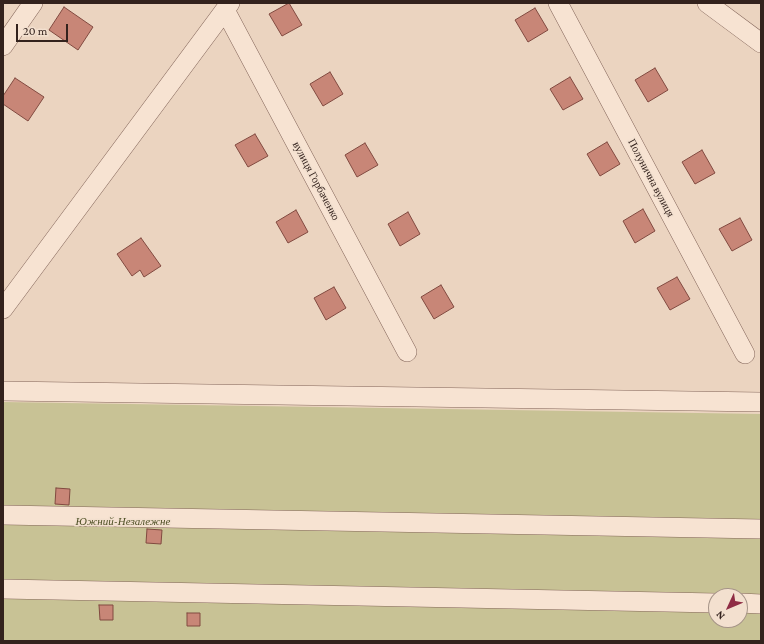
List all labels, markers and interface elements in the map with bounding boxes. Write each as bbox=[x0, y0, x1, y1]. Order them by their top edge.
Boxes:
scale bar bbox=[18, 16, 70, 42]
text: 20 m bbox=[23, 24, 47, 38]
street label: Полунична вулиця bbox=[625, 137, 677, 219]
street label: вулиця Горбаченко bbox=[290, 139, 342, 223]
park label: Южний-Незалежне bbox=[76, 515, 170, 529]
north arrow bbox=[708, 588, 748, 628]
text: N bbox=[713, 609, 727, 623]

